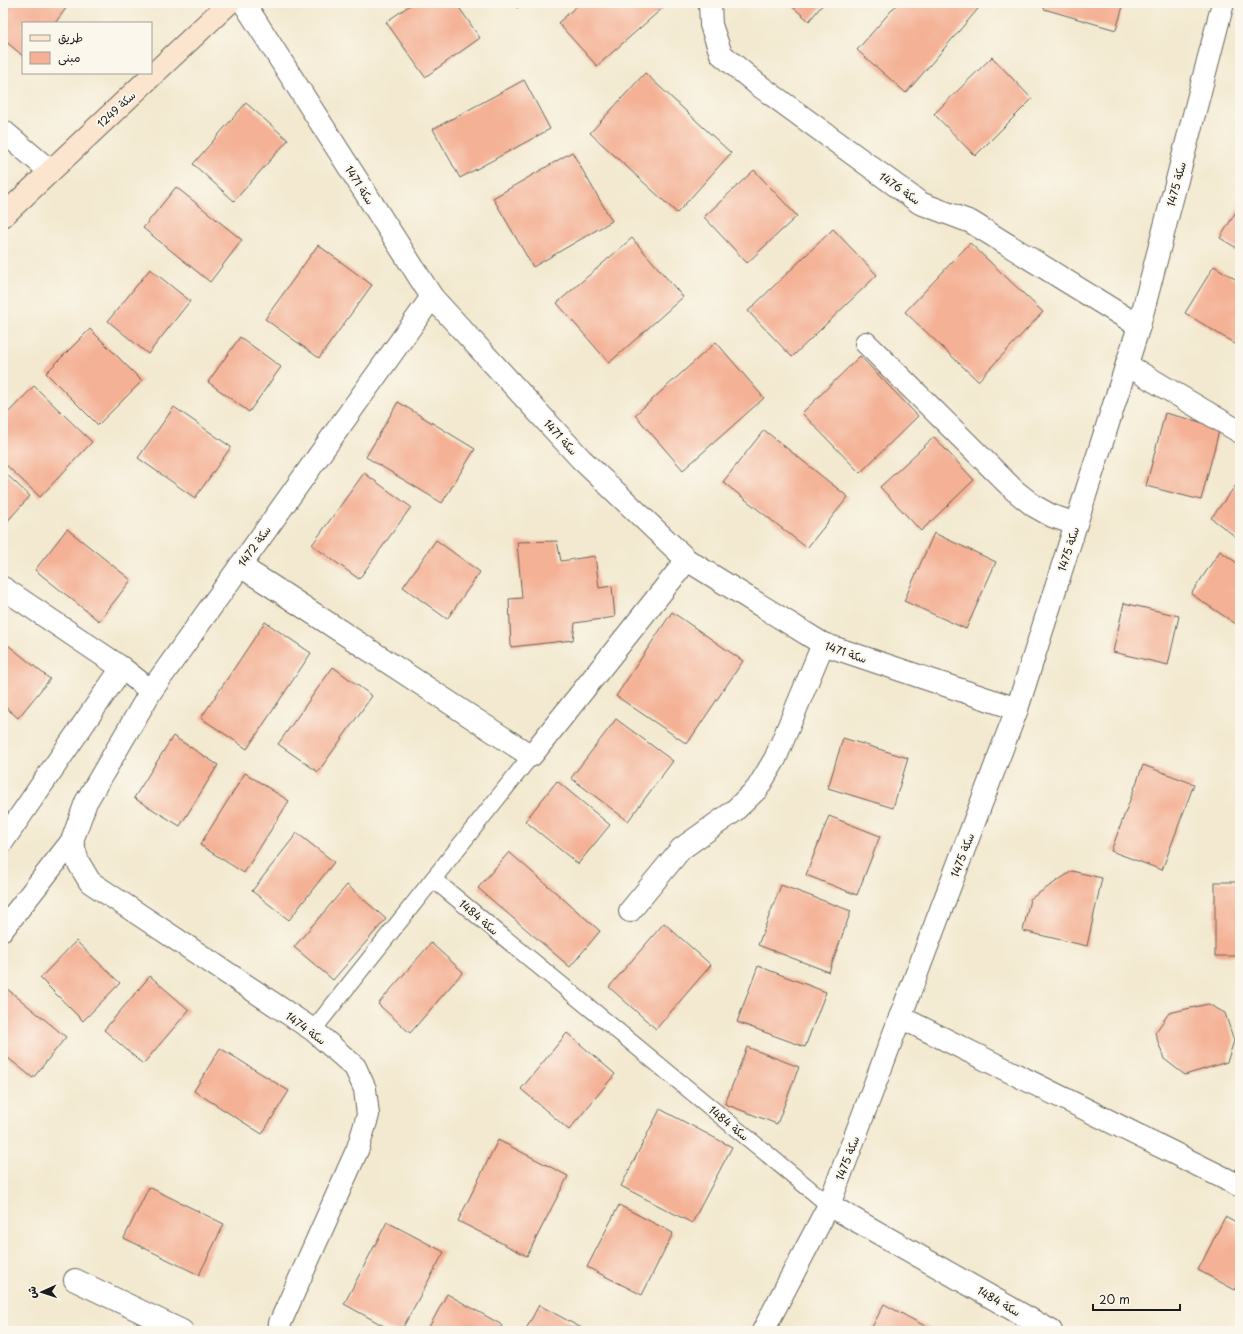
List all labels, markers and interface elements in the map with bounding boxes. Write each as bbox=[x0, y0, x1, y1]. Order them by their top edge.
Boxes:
legend bbox=[22, 22, 152, 74]
text: طريق bbox=[58, 28, 83, 46]
text: مبنى bbox=[58, 48, 81, 66]
street label: سكة 1249 bbox=[93, 87, 139, 131]
street label: سكة 1475 bbox=[1162, 160, 1190, 208]
street label: سكة 1471 bbox=[341, 162, 379, 208]
street label: سكة 1476 bbox=[876, 167, 924, 209]
street label: سكة 1471 bbox=[540, 415, 582, 459]
street label: سكة 1472 bbox=[233, 522, 275, 570]
street label: سكة 1475 bbox=[1053, 524, 1083, 574]
street label: سكة 1471 bbox=[823, 637, 869, 667]
street label: سكة 1475 bbox=[946, 830, 978, 880]
street label: سكة 1484 bbox=[455, 895, 503, 939]
street label: سكة 1474 bbox=[282, 1008, 330, 1048]
street label: سكة 1484 bbox=[705, 1101, 753, 1145]
street label: سكة 1475 bbox=[831, 1133, 863, 1183]
north arrow bbox=[22, 1272, 62, 1312]
street label: سكة 1484 bbox=[974, 1282, 1024, 1320]
text: ش bbox=[23, 1286, 40, 1299]
scale bar bbox=[1093, 1286, 1180, 1312]
text: 20 m bbox=[1099, 1290, 1130, 1308]

